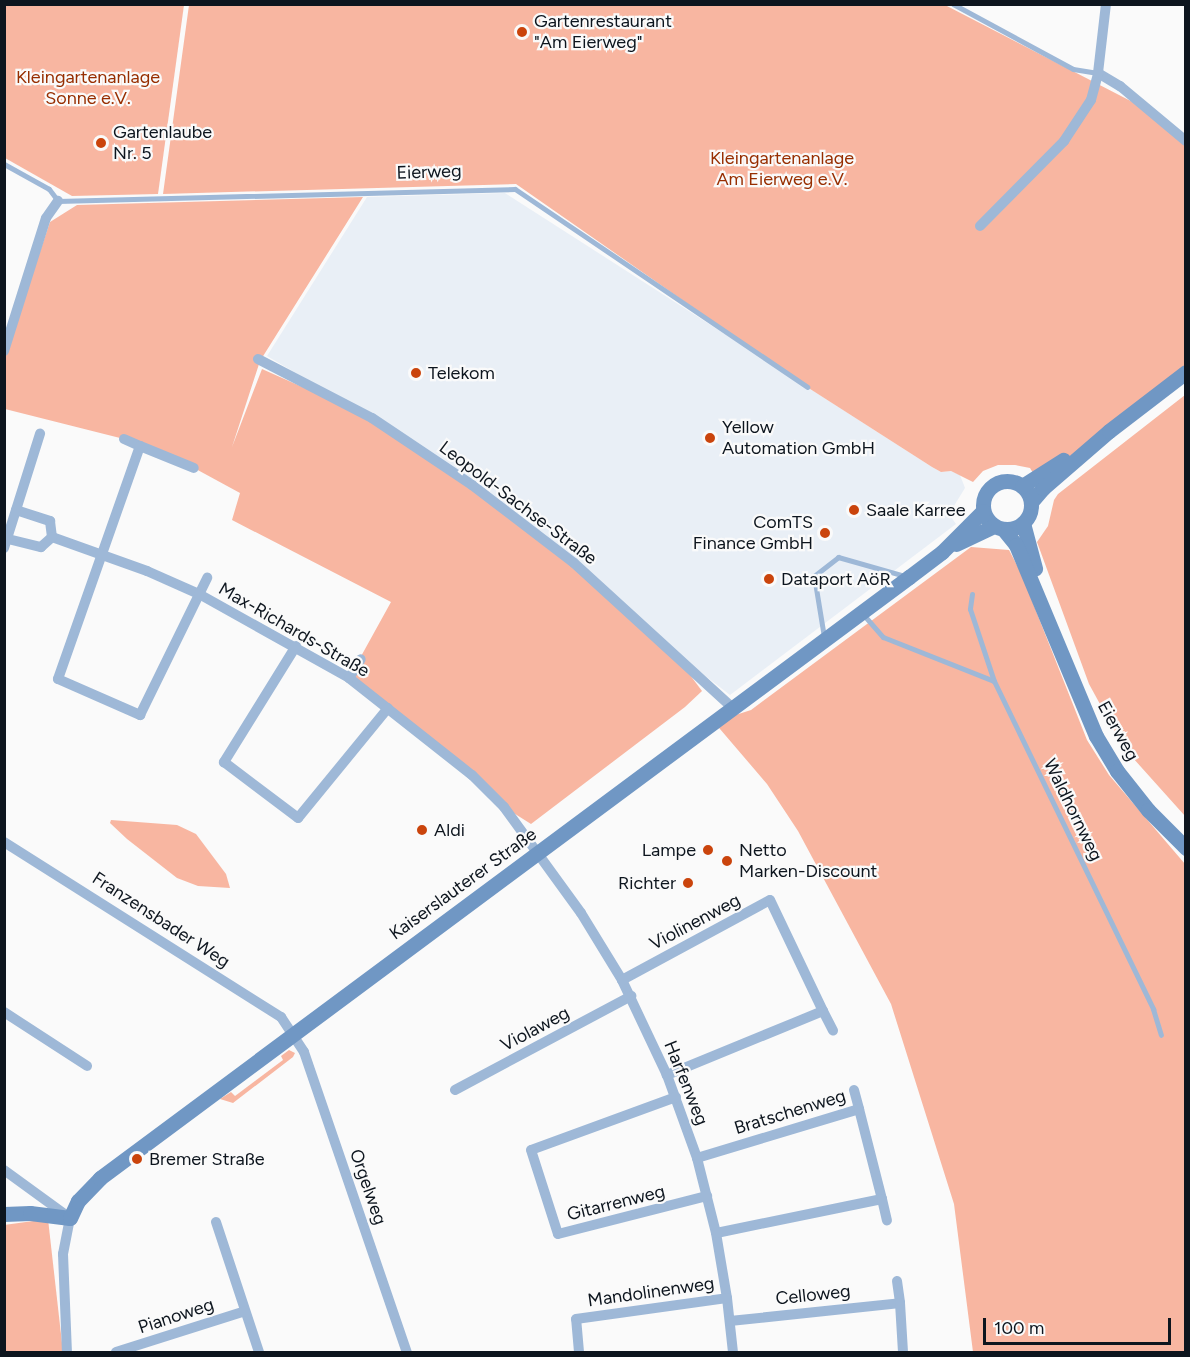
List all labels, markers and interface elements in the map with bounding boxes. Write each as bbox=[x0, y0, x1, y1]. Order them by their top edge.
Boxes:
place label: Gartenrestaurant "Am Eierweg" bbox=[534, 11, 672, 54]
marker: Gartenrestaurant "Am Eierweg" bbox=[515, 25, 529, 39]
park label: Kleingartenanlage Sonne e.V. bbox=[16, 67, 160, 110]
place label: Gartenlaube Nr. 5 bbox=[113, 122, 212, 164]
marker: Gartenlaube Nr. 5 bbox=[94, 136, 108, 150]
park label: Kleingartenanlage Am Eierweg e.V. bbox=[710, 148, 854, 190]
street label: Eierweg bbox=[396, 160, 462, 184]
place label: Telekom bbox=[428, 362, 495, 384]
marker: Telekom bbox=[409, 366, 423, 380]
place label: Yellow Automation GmbH bbox=[722, 417, 875, 460]
marker: Yellow Automation GmbH bbox=[703, 431, 717, 445]
street label: Leopold-Sachse-Straße bbox=[435, 437, 601, 569]
place label: Saale Karree bbox=[866, 499, 965, 521]
marker: Saale Karree bbox=[847, 503, 861, 517]
place label: ComTS Finance GmbH bbox=[693, 512, 813, 554]
marker: ComTS Finance GmbH bbox=[818, 526, 832, 540]
place label: Dataport AöR bbox=[781, 568, 891, 590]
marker: Dataport AöR bbox=[762, 572, 776, 586]
street label: Max-Richards-Straße bbox=[215, 578, 373, 682]
street label: Eierweg bbox=[1093, 697, 1143, 765]
street label: Waldhornweg bbox=[1039, 755, 1107, 865]
place label: Aldi bbox=[434, 819, 465, 841]
street label: Kaiserslauterer Straße bbox=[385, 823, 541, 945]
marker: Aldi bbox=[415, 823, 429, 837]
place label: Lampe bbox=[642, 839, 696, 861]
place label: Netto Marken-Discount bbox=[739, 840, 877, 882]
marker: Lampe bbox=[701, 843, 715, 857]
marker: Netto Marken-Discount bbox=[720, 854, 734, 868]
street label: Franzensbader Weg bbox=[88, 867, 234, 973]
place label: Richter bbox=[618, 872, 676, 894]
marker: Richter bbox=[681, 876, 695, 890]
street label: Violinenweg bbox=[646, 889, 744, 955]
street label: Violaweg bbox=[497, 1002, 573, 1056]
street label: Harfenweg bbox=[659, 1038, 713, 1128]
street label: Bratschenweg bbox=[732, 1085, 848, 1139]
street label: Orgelweg bbox=[345, 1146, 391, 1228]
place label: Bremer Straße bbox=[149, 1148, 265, 1170]
marker: Bremer Straße bbox=[130, 1152, 144, 1166]
street label: Gitarrenweg bbox=[565, 1180, 667, 1226]
street label: Mandolinenweg bbox=[586, 1272, 716, 1312]
street label: Celloweg bbox=[774, 1280, 852, 1310]
street label: Pianoweg bbox=[135, 1294, 217, 1338]
scale bar bbox=[986, 1306, 1174, 1344]
text: 100 m bbox=[994, 1317, 1044, 1339]

